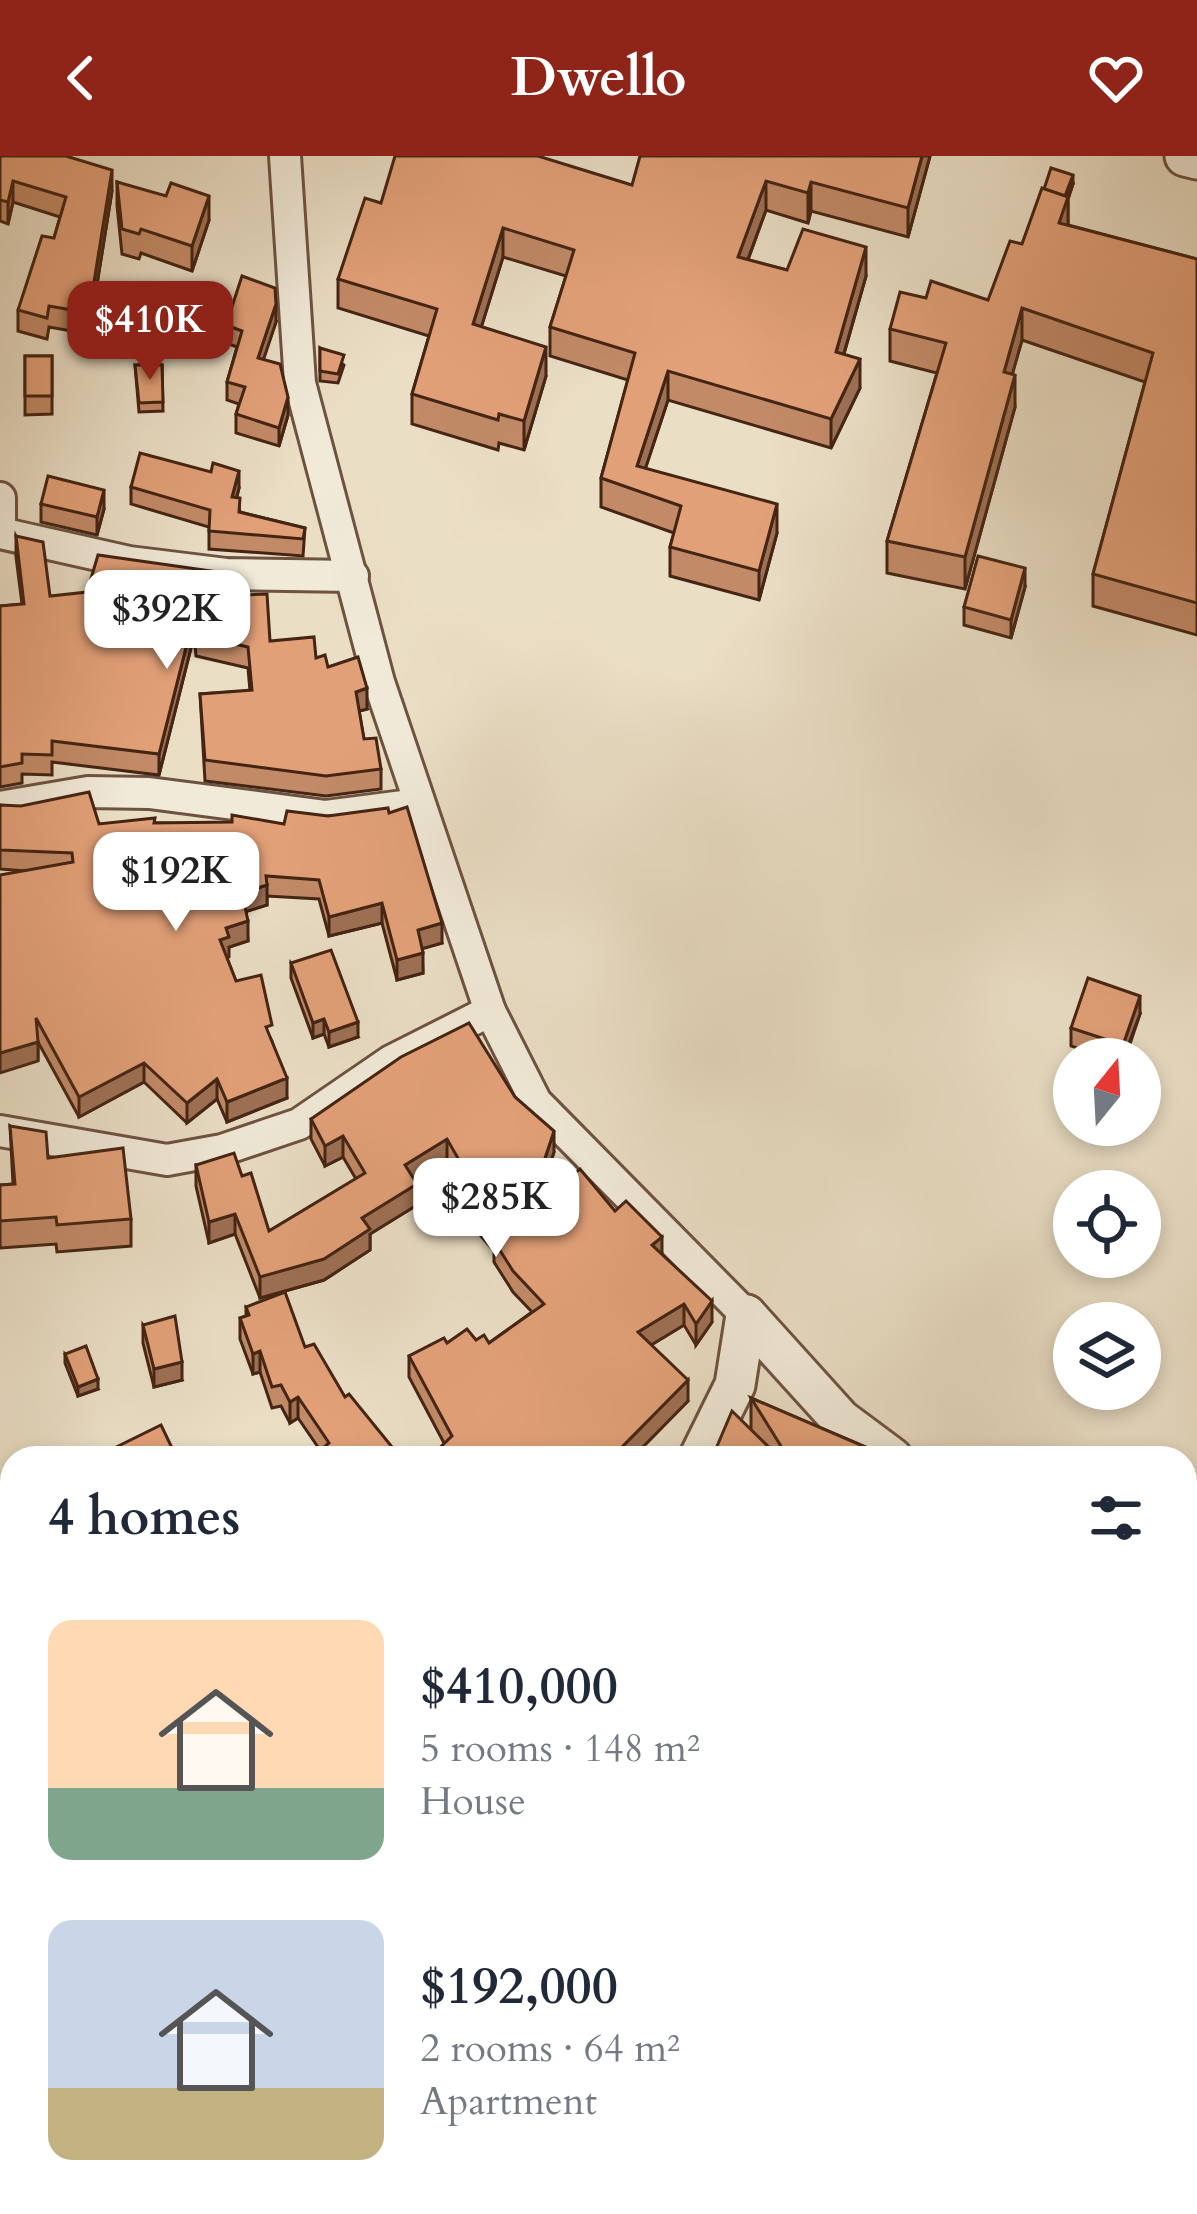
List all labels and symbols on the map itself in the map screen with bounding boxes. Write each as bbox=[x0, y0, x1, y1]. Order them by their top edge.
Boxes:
pin: $410K bbox=[66, 281, 234, 383]
pin: $392K bbox=[83, 570, 251, 672]
pin: $192K bbox=[92, 832, 260, 934]
north arrow bbox=[1053, 1038, 1161, 1146]
pin: $285K bbox=[412, 1158, 580, 1260]

